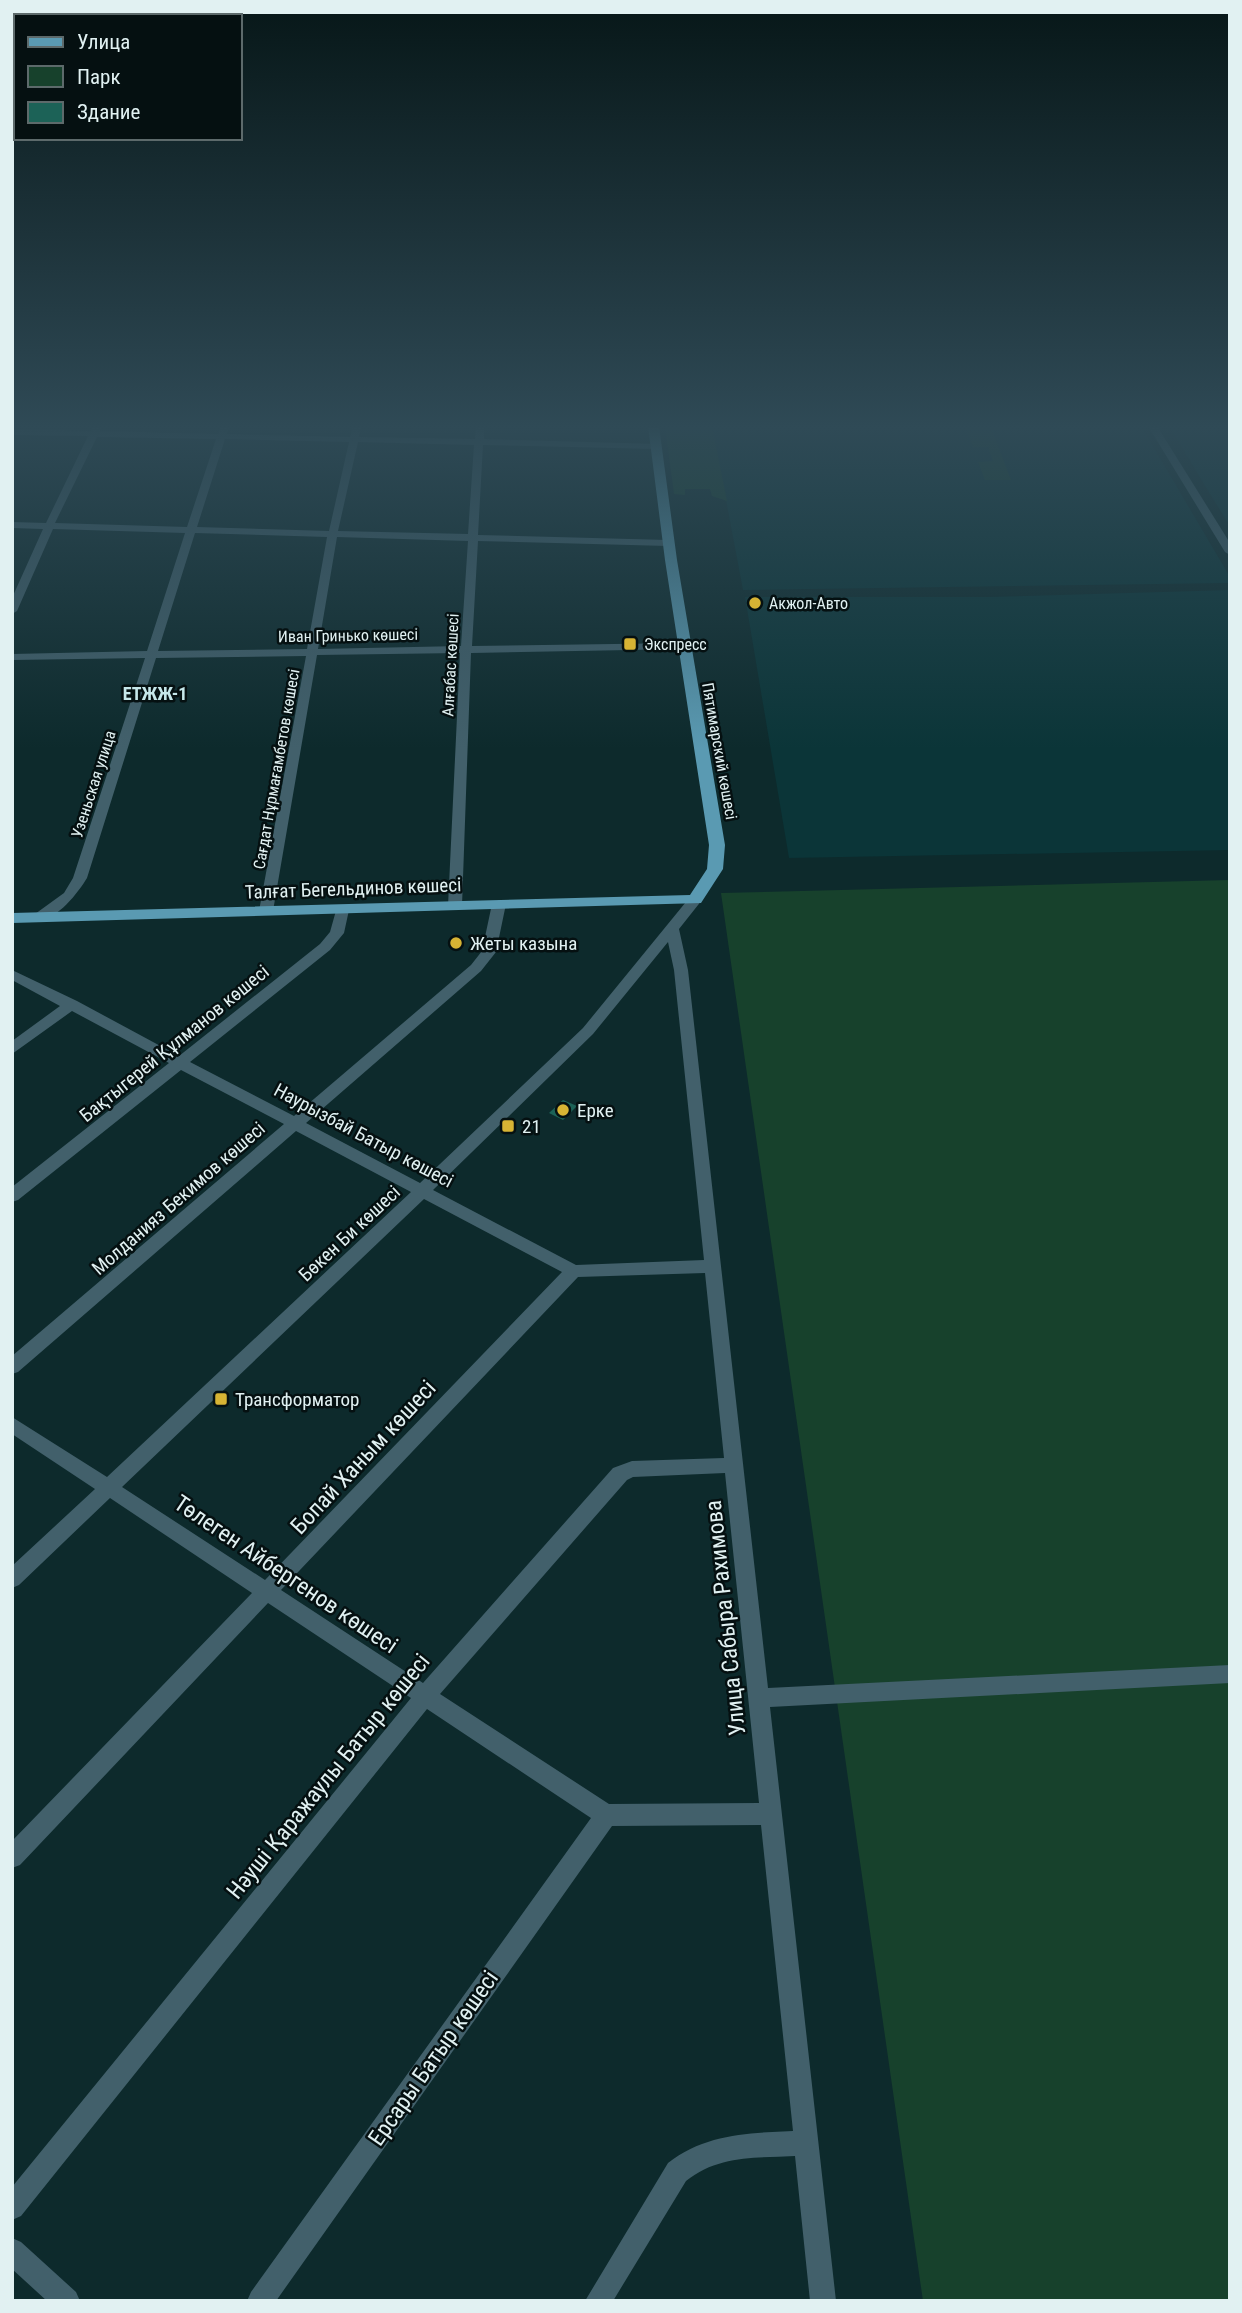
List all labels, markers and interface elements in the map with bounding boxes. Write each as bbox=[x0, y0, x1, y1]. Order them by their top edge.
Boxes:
legend bbox=[14, 14, 242, 140]
text: Улица bbox=[77, 30, 130, 54]
text: Парк bbox=[77, 65, 121, 89]
text: Здание bbox=[77, 100, 141, 124]
place label: Акжол-Авто bbox=[769, 594, 848, 613]
marker: Акжол-Авто bbox=[747, 595, 763, 611]
street label: Алғабас көшесі bbox=[438, 613, 463, 717]
street label: Иван Гринько көшесі bbox=[278, 625, 418, 646]
place label: Экспресс bbox=[644, 635, 707, 654]
marker: Экспресс bbox=[622, 636, 638, 652]
street label: Сағдат Нұрмағамбетов көшесі bbox=[250, 668, 303, 871]
street label: Пятимарский көшесі bbox=[698, 681, 741, 821]
district label: ЕТЖЖ-1 bbox=[123, 683, 187, 704]
street label: Узеньская улица bbox=[67, 728, 120, 840]
street label: Талғат Бегельдинов көшесі bbox=[244, 873, 462, 904]
place label: Жеты казына bbox=[470, 932, 577, 955]
marker: Жеты казына bbox=[448, 935, 464, 951]
street label: Бақтыгерей Құлманов көшесі bbox=[75, 960, 274, 1127]
street label: Наурызбай Батыр көшесі bbox=[270, 1078, 457, 1192]
place label: Ерке bbox=[577, 1099, 614, 1122]
marker: Ерке bbox=[555, 1102, 571, 1118]
place label: 21 bbox=[522, 1115, 541, 1138]
street label: Молданияз Бекимов көшесі bbox=[87, 1117, 270, 1280]
marker: 21 bbox=[500, 1118, 516, 1134]
street label: Бөкен Би көшесі bbox=[294, 1181, 405, 1286]
street label: Бопай Ханым көшесі bbox=[285, 1375, 442, 1540]
place label: Трансформатор bbox=[235, 1388, 359, 1411]
marker: Трансформатор bbox=[213, 1391, 229, 1407]
street label: Төлеген Айбергенов көшесі bbox=[169, 1490, 403, 1659]
street label: Улица Сабыра Рахимова bbox=[700, 1499, 751, 1737]
street label: Нәуші Қаражаулы Батыр көшесі bbox=[221, 1648, 436, 1904]
street label: Ерсары Батыр көшесі bbox=[363, 1966, 504, 2151]

